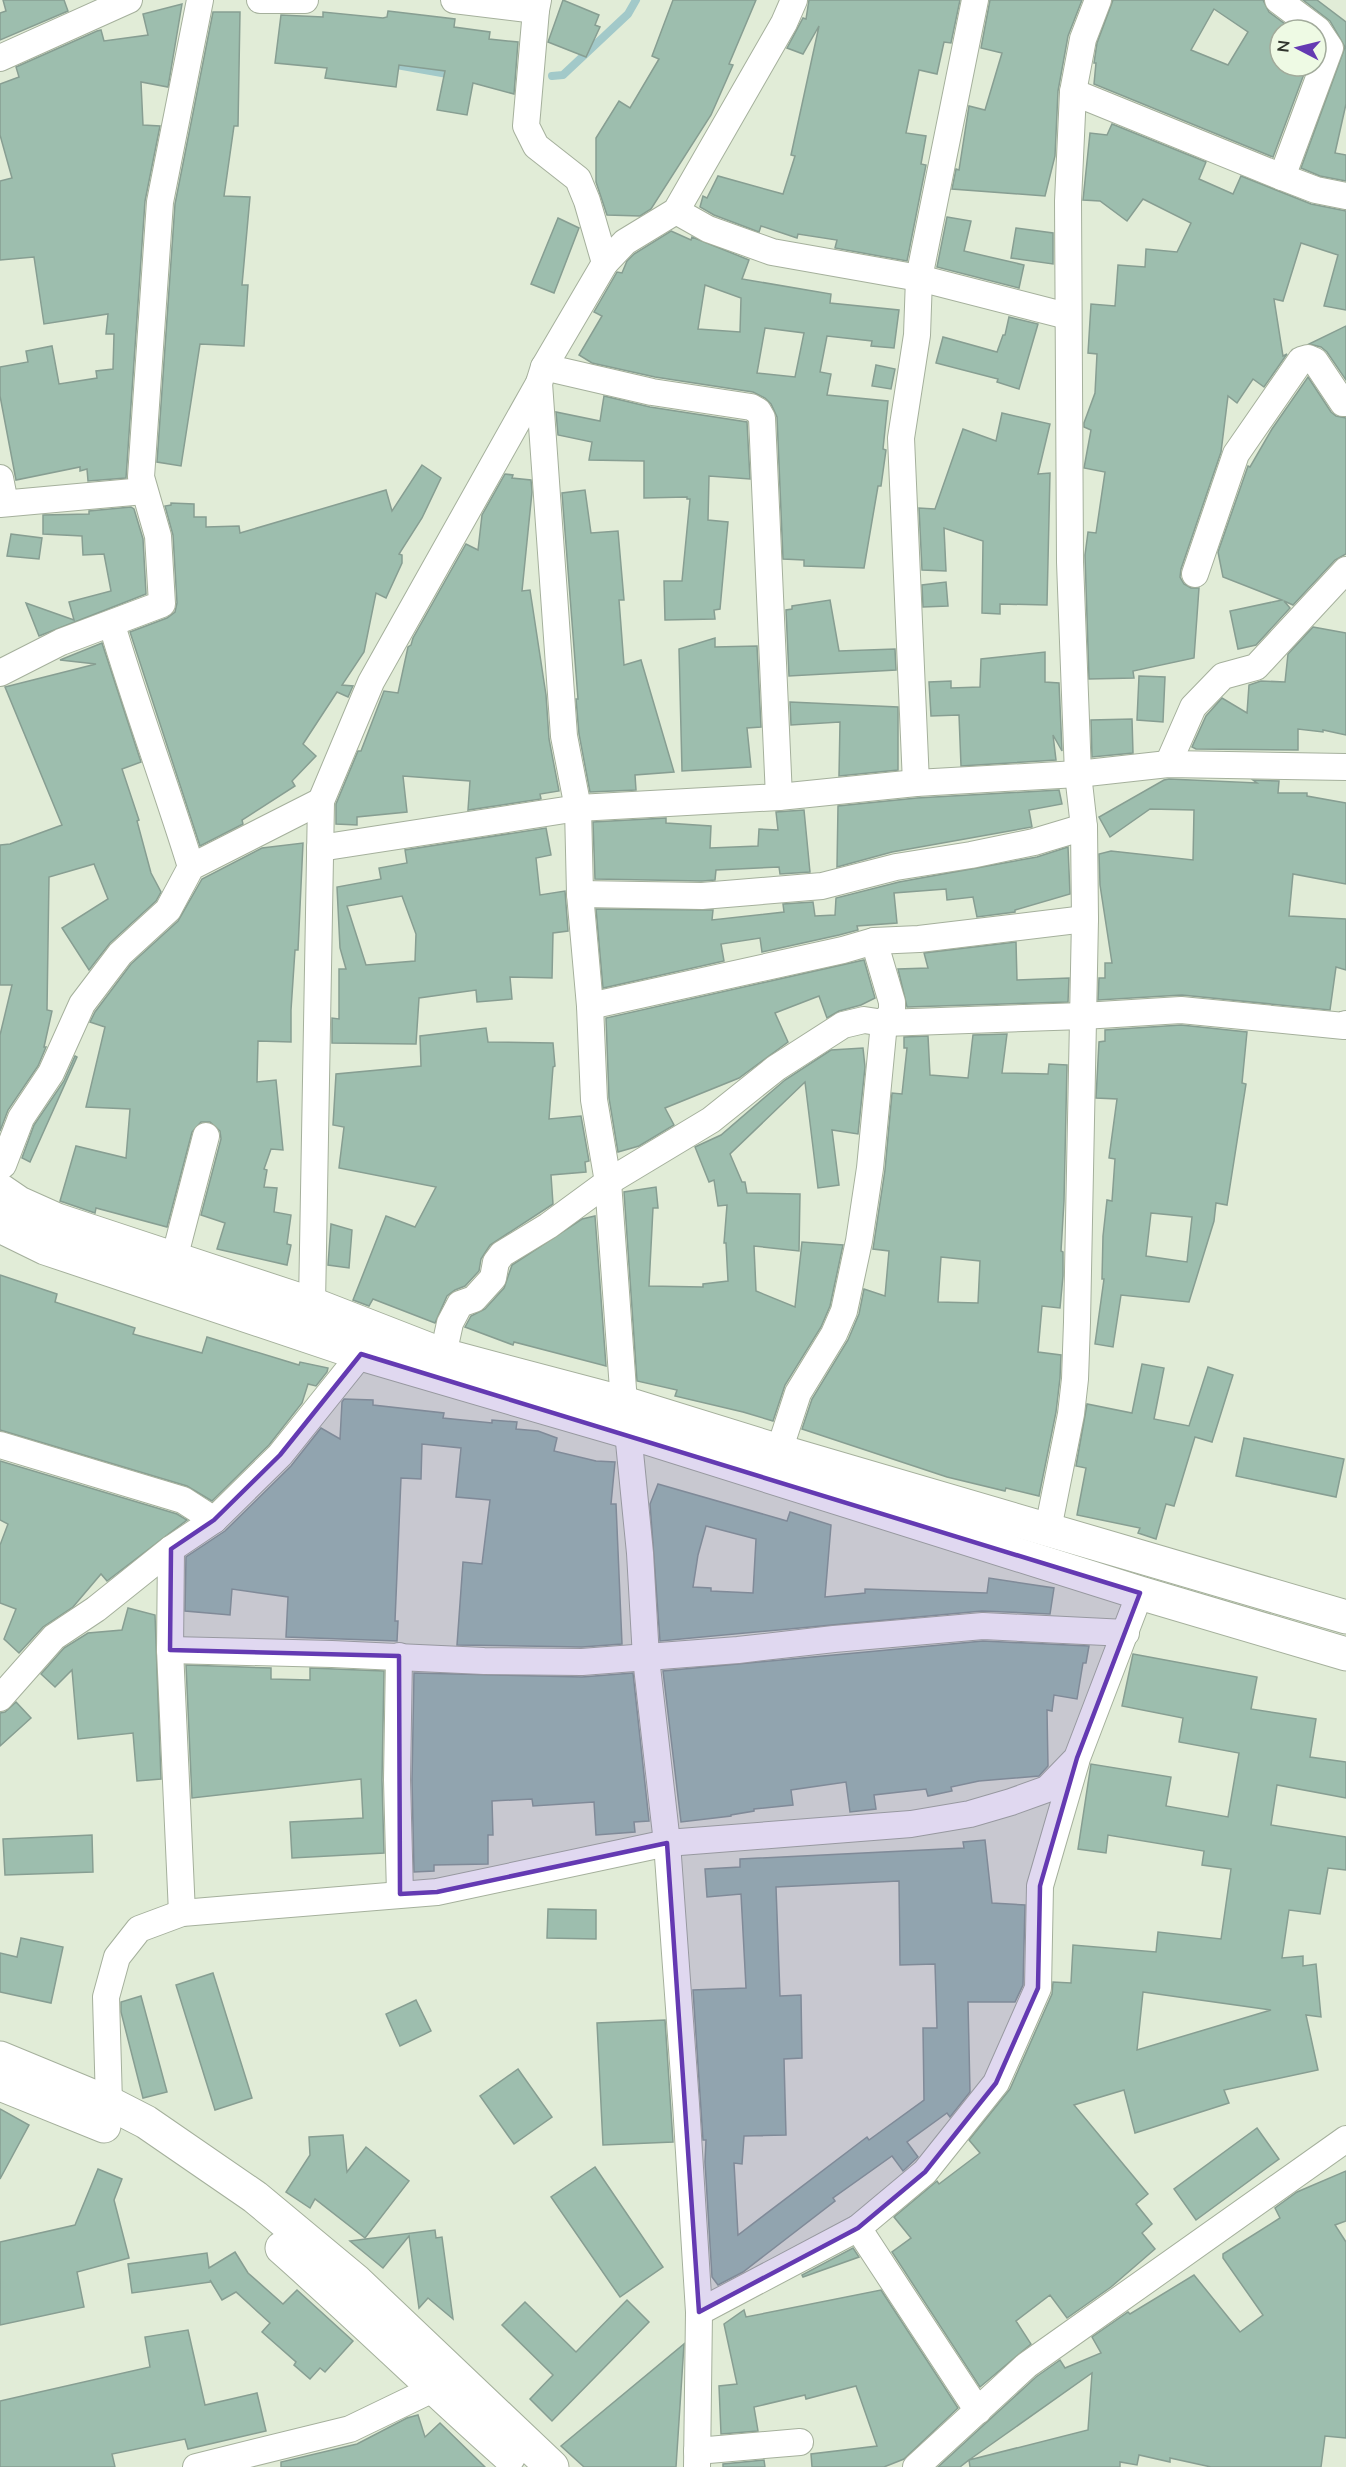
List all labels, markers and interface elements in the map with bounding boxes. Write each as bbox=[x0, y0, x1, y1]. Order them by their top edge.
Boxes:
north arrow bbox=[1268, 18, 1328, 78]
text: N bbox=[1272, 39, 1294, 53]

